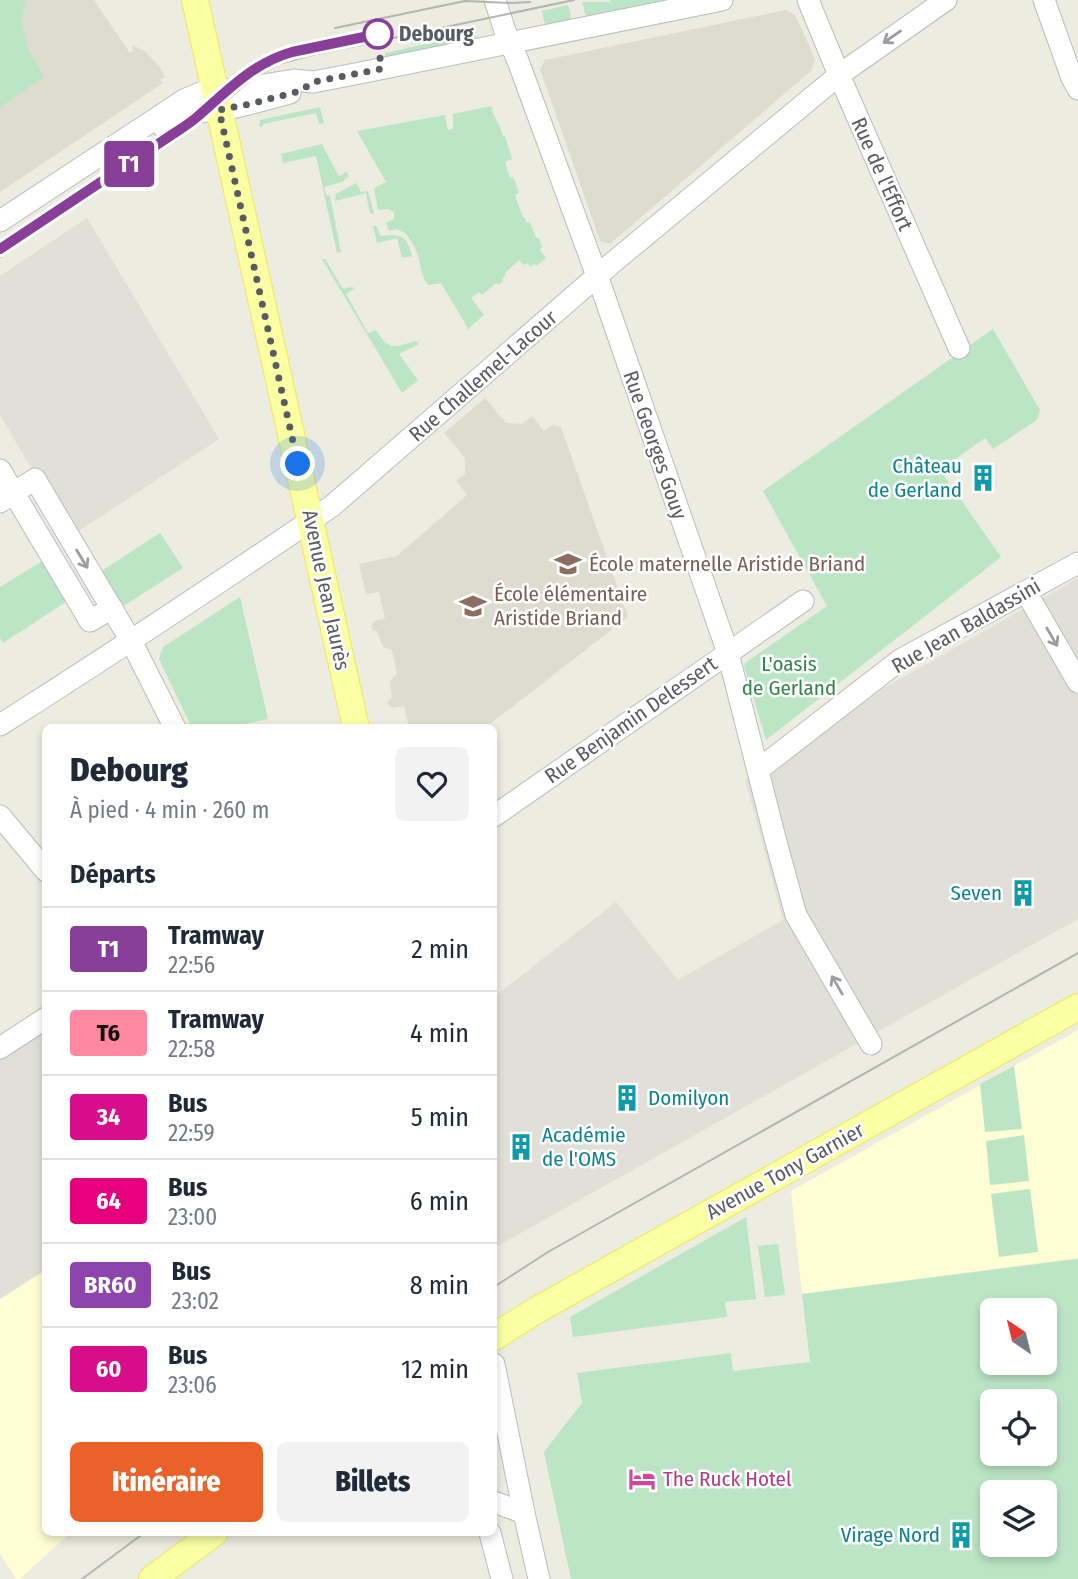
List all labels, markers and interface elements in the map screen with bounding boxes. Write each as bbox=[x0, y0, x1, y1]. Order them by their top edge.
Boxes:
marker: Debourg bbox=[363, 19, 393, 49]
place label: Debourg bbox=[399, 21, 474, 47]
one-way arrow bbox=[883, 30, 903, 44]
street label: Rue de l'Effort bbox=[845, 113, 919, 235]
line badge: T1 bbox=[97, 141, 160, 187]
text: T1 bbox=[118, 150, 140, 178]
street label: Rue Challemel-Lacour bbox=[404, 304, 563, 447]
street label: Rue Georges Gouy bbox=[617, 367, 693, 523]
your location bbox=[280, 446, 315, 481]
place label: Château de Gerland bbox=[868, 453, 962, 503]
building icon: Château de Gerland bbox=[968, 463, 998, 493]
street label: Avenue Jean Jaurès bbox=[296, 507, 356, 673]
one-way arrow bbox=[76, 549, 90, 569]
school or university icon: École maternelle Aristide Briand bbox=[553, 549, 583, 579]
place label: École maternelle Aristide Briand bbox=[589, 551, 865, 577]
street label: Rue Jean Baldassini bbox=[887, 573, 1045, 679]
place label: École élémentaire Aristide Briand bbox=[494, 581, 647, 631]
school or university icon: École élémentaire Aristide Briand bbox=[458, 591, 488, 621]
one-way arrow bbox=[1045, 627, 1059, 647]
street label: Rue Benjamin Delessert bbox=[540, 651, 722, 789]
park label: L'oasis de Gerland bbox=[742, 651, 836, 701]
button: heart bbox=[395, 747, 469, 821]
text: Debourg bbox=[70, 750, 188, 790]
text: À pied · 4 min · 260 m bbox=[70, 796, 269, 824]
text: Départs bbox=[70, 859, 156, 890]
building icon: Seven bbox=[1008, 878, 1038, 908]
place label: Seven bbox=[951, 880, 1002, 906]
text: Tramway bbox=[168, 920, 264, 951]
text: 2 min bbox=[411, 934, 469, 965]
text: T1 bbox=[98, 935, 119, 963]
text: 22:56 bbox=[168, 951, 215, 979]
one-way arrow bbox=[830, 976, 844, 996]
text: Tramway bbox=[168, 1004, 264, 1035]
text: 4 min bbox=[410, 1018, 469, 1049]
text: T6 bbox=[97, 1019, 120, 1047]
text: 22:58 bbox=[168, 1035, 215, 1063]
building icon: Domilyon bbox=[612, 1083, 642, 1113]
place label: Domilyon bbox=[648, 1085, 729, 1111]
text: Bus bbox=[168, 1088, 207, 1119]
text: 5 min bbox=[411, 1102, 469, 1133]
text: 34 bbox=[97, 1103, 120, 1131]
street label: Avenue Tony Garnier bbox=[701, 1117, 869, 1225]
text: 22:59 bbox=[168, 1119, 215, 1147]
place label: Académie de l'OMS bbox=[542, 1122, 626, 1172]
building icon: Académie de l'OMS bbox=[506, 1132, 536, 1162]
text: Bus bbox=[168, 1172, 207, 1203]
text: 6 min bbox=[410, 1186, 469, 1217]
text: 64 bbox=[96, 1187, 121, 1215]
text: 23:00 bbox=[168, 1203, 217, 1231]
text: Bus bbox=[172, 1256, 211, 1287]
text: 8 min bbox=[410, 1270, 469, 1301]
text: BR60 bbox=[84, 1271, 137, 1299]
text: 23:02 bbox=[172, 1287, 219, 1315]
north arrow bbox=[980, 1298, 1057, 1376]
map controls bbox=[980, 1298, 1057, 1557]
text: Bus bbox=[168, 1340, 207, 1371]
text: 12 min bbox=[401, 1354, 469, 1385]
text: 60 bbox=[96, 1355, 121, 1383]
text: 23:06 bbox=[168, 1371, 217, 1399]
button: locate bbox=[980, 1389, 1057, 1466]
button: Itinéraire bbox=[70, 1442, 263, 1522]
button: Billets bbox=[277, 1442, 469, 1522]
hotel icon: The Ruck Hotel bbox=[627, 1464, 657, 1494]
place label: The Ruck Hotel bbox=[663, 1466, 792, 1492]
button: layers bbox=[980, 1480, 1057, 1557]
building icon: Virage Nord bbox=[946, 1520, 976, 1550]
place label: Virage Nord bbox=[841, 1522, 940, 1548]

